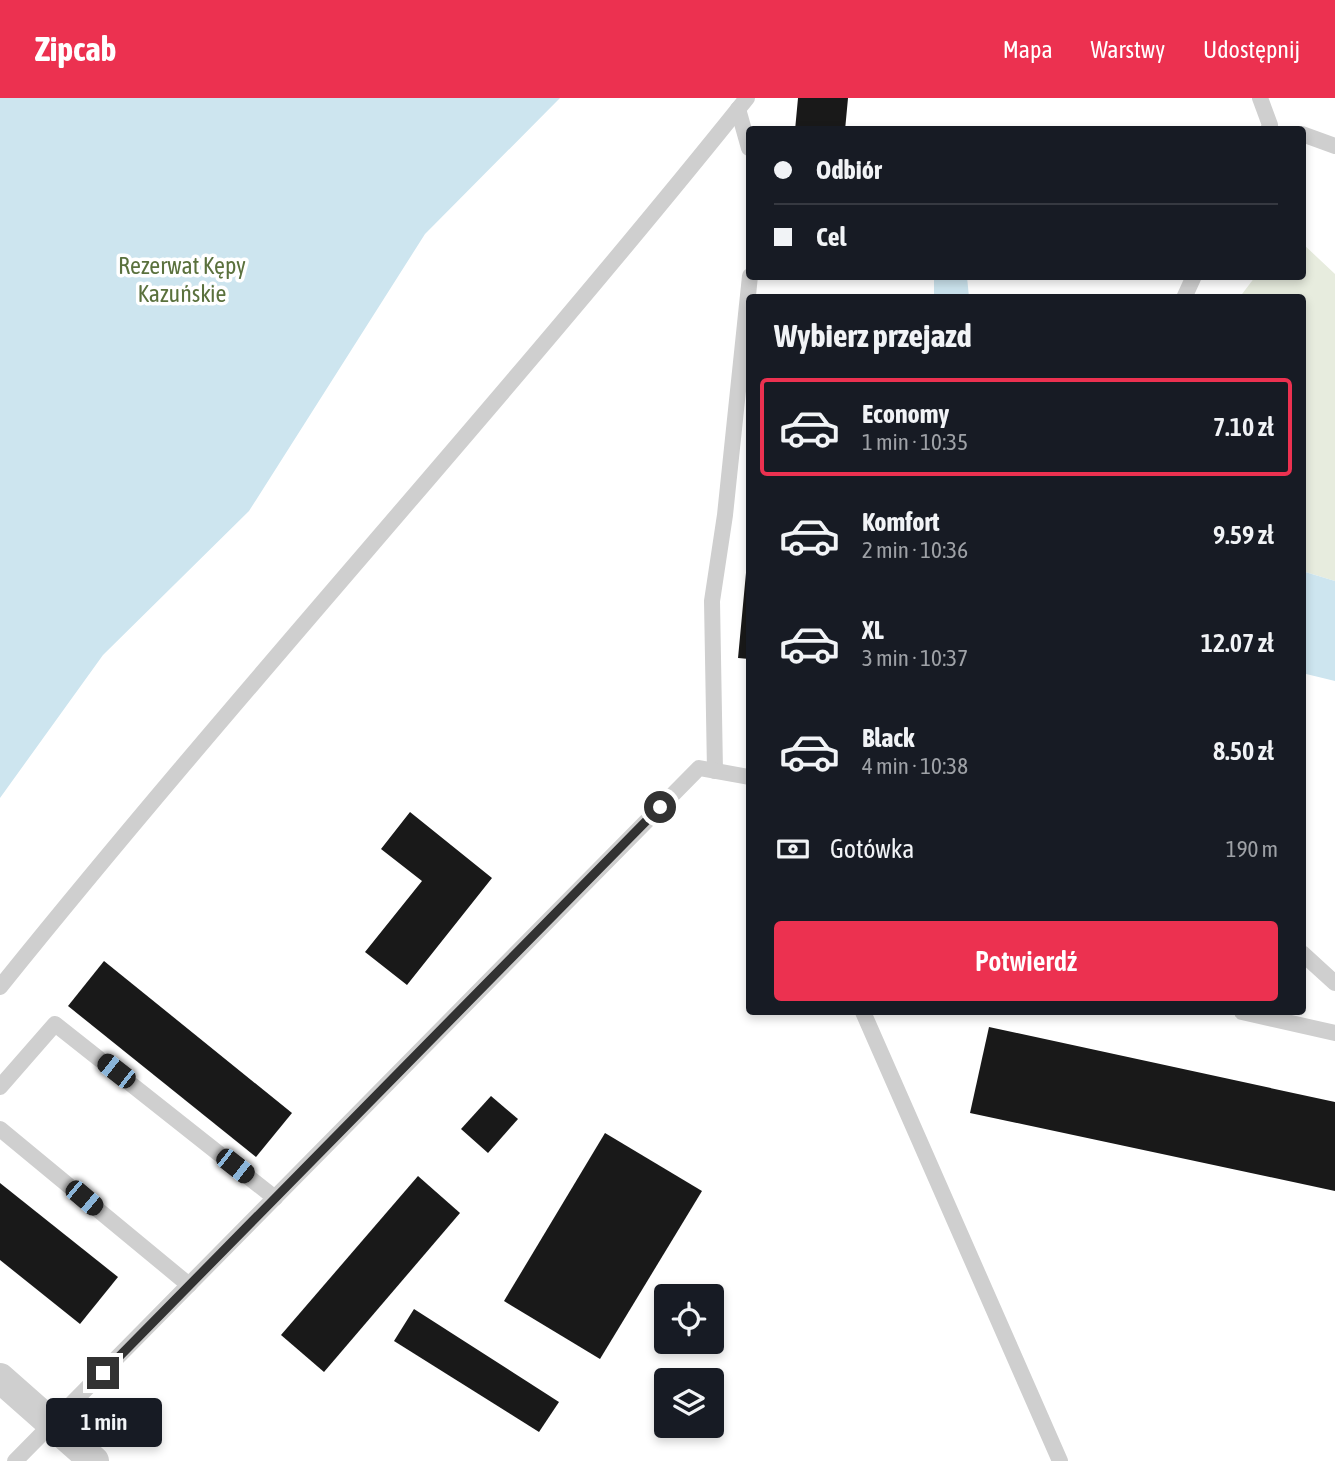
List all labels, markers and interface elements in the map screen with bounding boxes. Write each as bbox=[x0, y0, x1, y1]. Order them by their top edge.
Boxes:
text: Zipcab bbox=[35, 30, 116, 68]
text: Mapa bbox=[1003, 36, 1053, 63]
text: Warstwy bbox=[1091, 36, 1165, 63]
text: Udostępnij bbox=[1203, 36, 1300, 63]
text: Odbiór bbox=[816, 155, 882, 185]
text: Cel bbox=[816, 222, 846, 252]
park label: Rezerwat Kępy Kazuńskie bbox=[118, 252, 246, 307]
text: Wybierz przejazd bbox=[774, 317, 972, 354]
icon: car bbox=[778, 396, 841, 459]
text: Economy bbox=[862, 399, 949, 429]
text: 7.10 zł bbox=[1213, 412, 1274, 442]
text: 1 min · 10:35 bbox=[862, 429, 968, 455]
icon: car bbox=[778, 504, 841, 567]
text: Komfort bbox=[862, 507, 939, 537]
text: 9.59 zł bbox=[1213, 520, 1274, 550]
text: 2 min · 10:36 bbox=[862, 537, 968, 563]
icon: car bbox=[778, 612, 841, 675]
text: XL bbox=[862, 615, 884, 645]
text: 12.07 zł bbox=[1201, 628, 1274, 658]
text: 3 min · 10:37 bbox=[862, 645, 968, 671]
icon: car bbox=[778, 720, 841, 783]
text: Black bbox=[862, 723, 914, 753]
text: 8.50 zł bbox=[1213, 736, 1274, 766]
text: 4 min · 10:38 bbox=[862, 753, 968, 779]
route start bbox=[644, 791, 676, 823]
icon: cash bbox=[774, 830, 812, 868]
text: Gotówka bbox=[830, 834, 914, 864]
text: 190 m bbox=[1226, 836, 1278, 862]
button: Potwierdź bbox=[774, 921, 1278, 1001]
car bbox=[93, 1050, 140, 1092]
car bbox=[212, 1145, 259, 1187]
car bbox=[62, 1176, 107, 1220]
map controls bbox=[654, 1284, 724, 1438]
button: locate bbox=[654, 1284, 724, 1354]
route end bbox=[87, 1357, 119, 1389]
button: layers bbox=[654, 1368, 724, 1438]
callout: 1 min bbox=[45, 1398, 161, 1446]
text: 1 min bbox=[81, 1409, 127, 1435]

